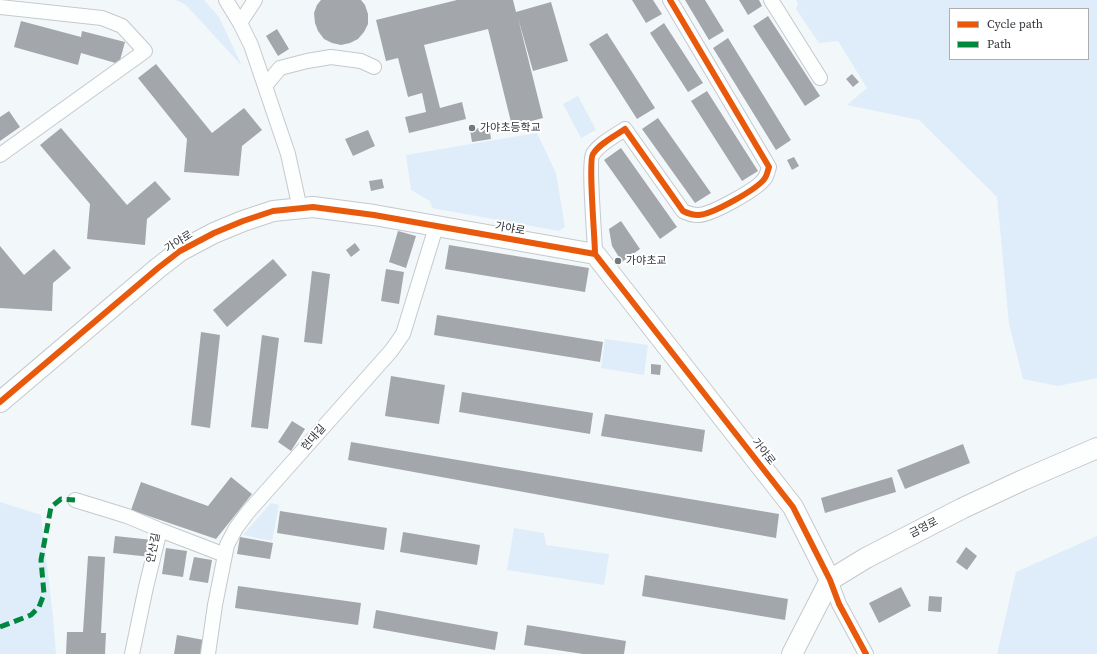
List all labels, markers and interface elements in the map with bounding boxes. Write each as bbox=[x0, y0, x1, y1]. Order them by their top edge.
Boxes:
legend bbox=[949, 8, 1089, 60]
text: Cycle path bbox=[987, 16, 1043, 32]
text: Path bbox=[987, 36, 1011, 52]
place label: 가야초등학교 bbox=[480, 121, 541, 135]
marker: 가야초등학교 bbox=[467, 123, 477, 133]
street label: 가야로 bbox=[494, 220, 526, 238]
street label: 가야로 bbox=[163, 228, 195, 256]
place label: 가야초교 bbox=[626, 254, 666, 268]
marker: 가야초교 bbox=[613, 256, 623, 266]
street label: 현대길 bbox=[299, 422, 329, 454]
street label: 가야로 bbox=[748, 436, 778, 468]
street label: 금영로 bbox=[907, 515, 941, 541]
street label: 안산길 bbox=[145, 532, 163, 564]

